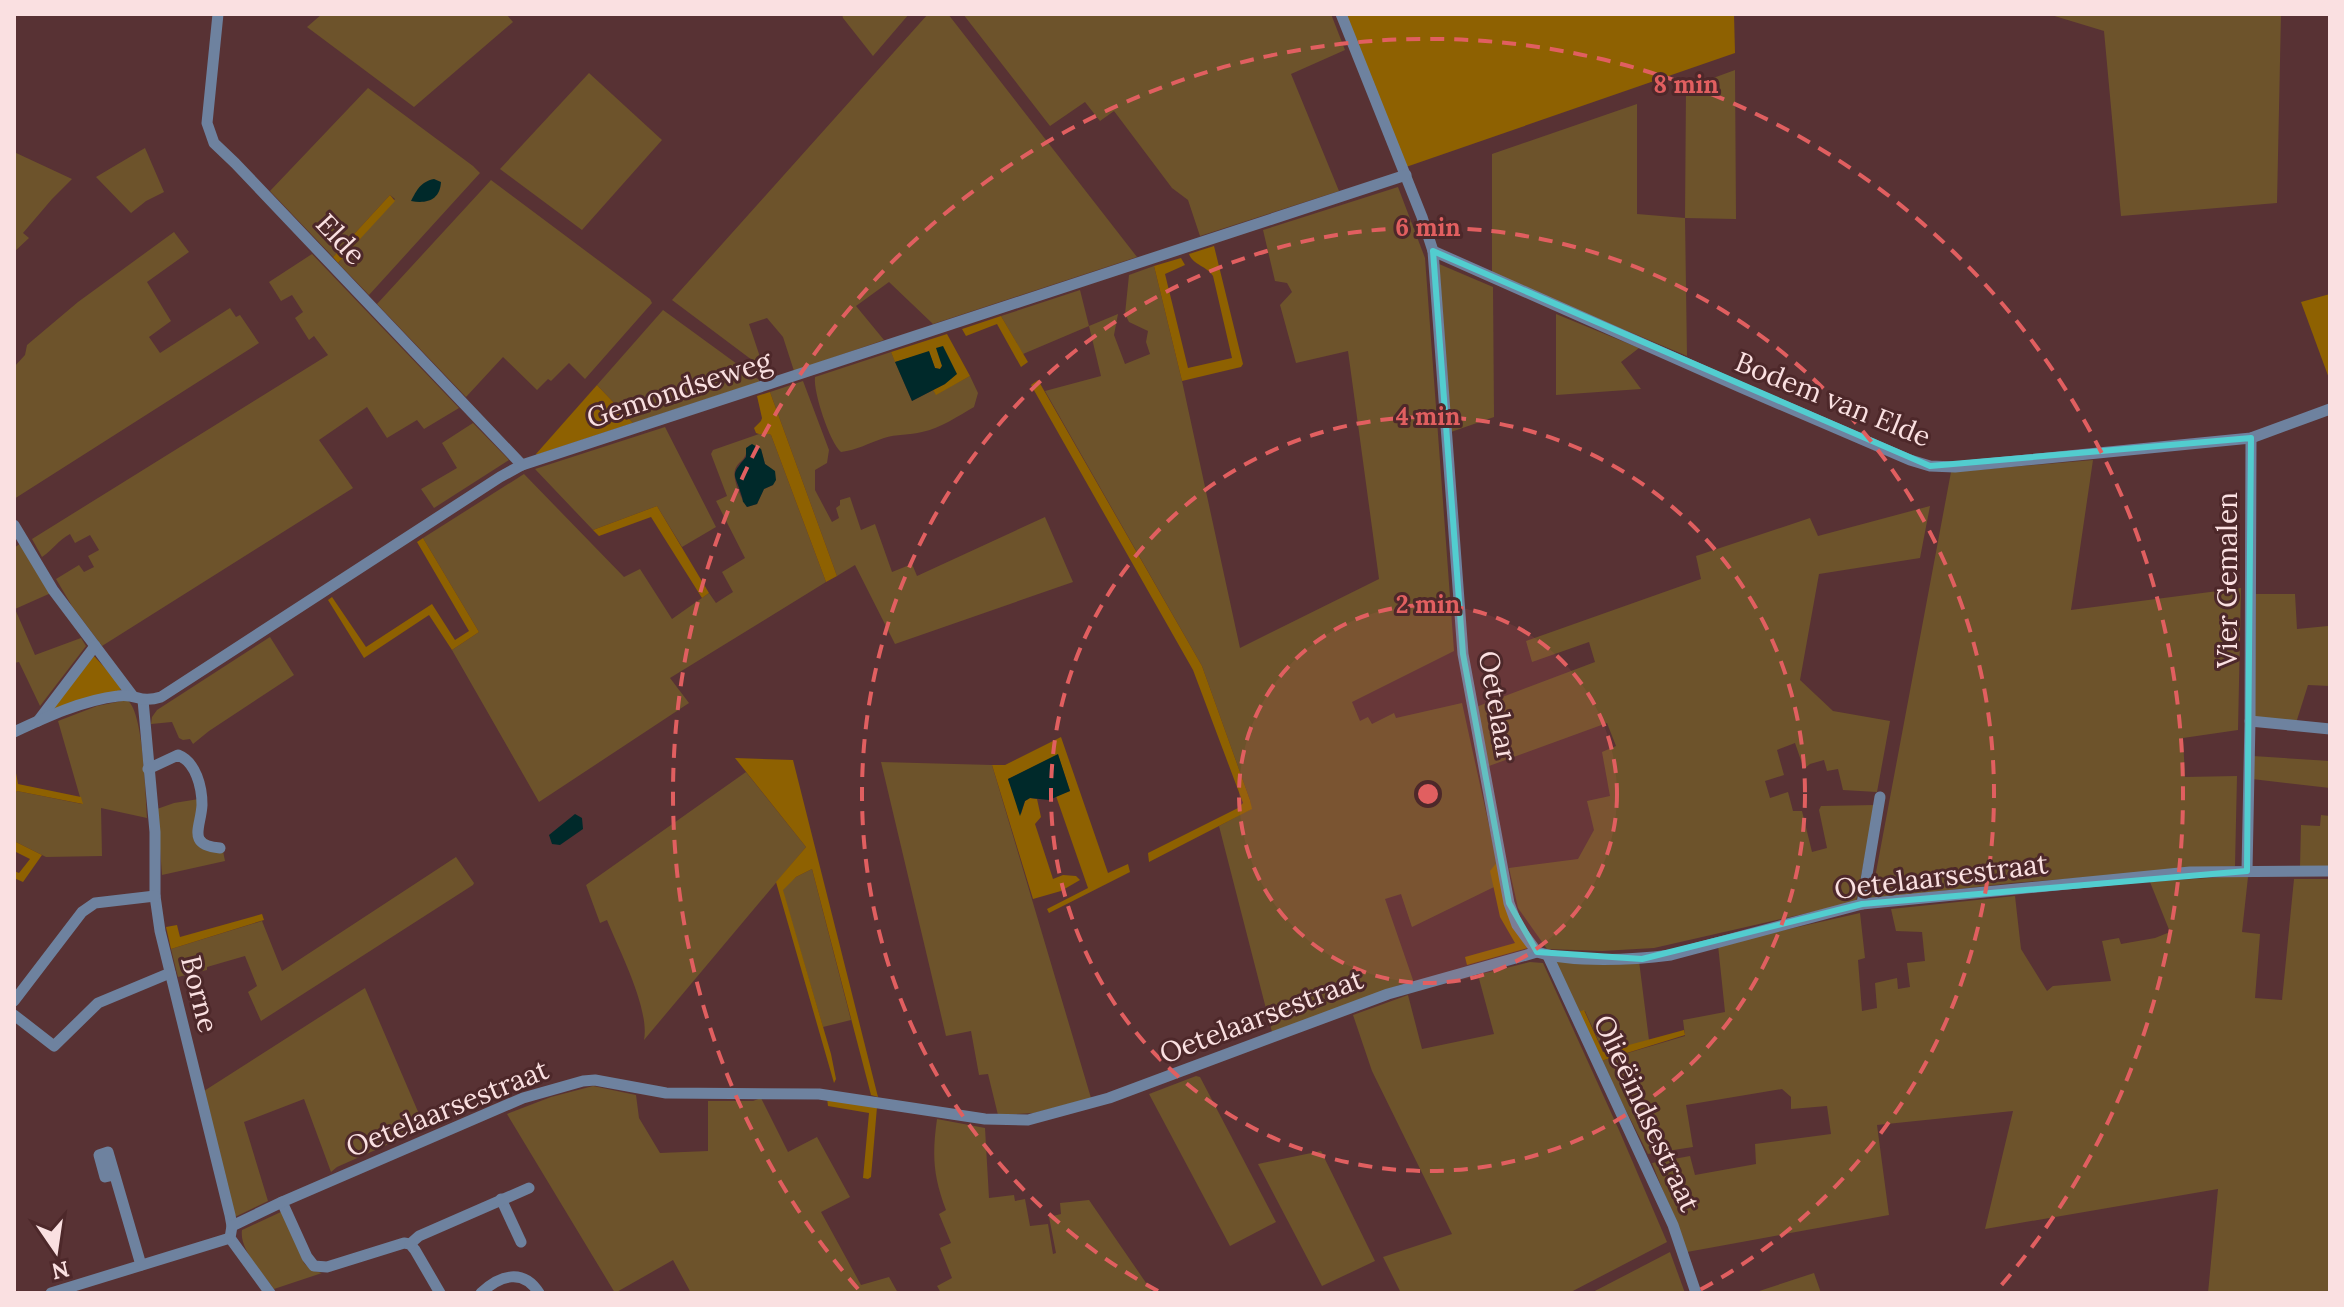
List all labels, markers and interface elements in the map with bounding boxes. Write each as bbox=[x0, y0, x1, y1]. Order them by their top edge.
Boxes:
text: 8 min bbox=[1653, 69, 1719, 100]
street label: Elde bbox=[308, 206, 374, 272]
text: 6 min bbox=[1395, 212, 1461, 243]
street label: Gemondseweg bbox=[582, 342, 777, 436]
street label: Bodem van Elde bbox=[1730, 343, 1936, 455]
text: 4 min bbox=[1396, 401, 1460, 432]
street label: Vier Gemalen bbox=[2209, 492, 2245, 669]
text: 2 min bbox=[1396, 589, 1460, 620]
street label: Oetelaar bbox=[1471, 648, 1525, 764]
centre of rings bbox=[1414, 780, 1442, 808]
street label: Oetelaarsestraat bbox=[1832, 845, 2050, 907]
street label: Borne bbox=[173, 952, 227, 1036]
street label: Oetelaarsestraat bbox=[1154, 961, 1368, 1071]
street label: Olieëindsestraat bbox=[1586, 1009, 1708, 1217]
street label: Oetelaarsestraat bbox=[341, 1051, 554, 1165]
north arrow bbox=[16, 1211, 96, 1291]
text: N bbox=[49, 1255, 72, 1286]

